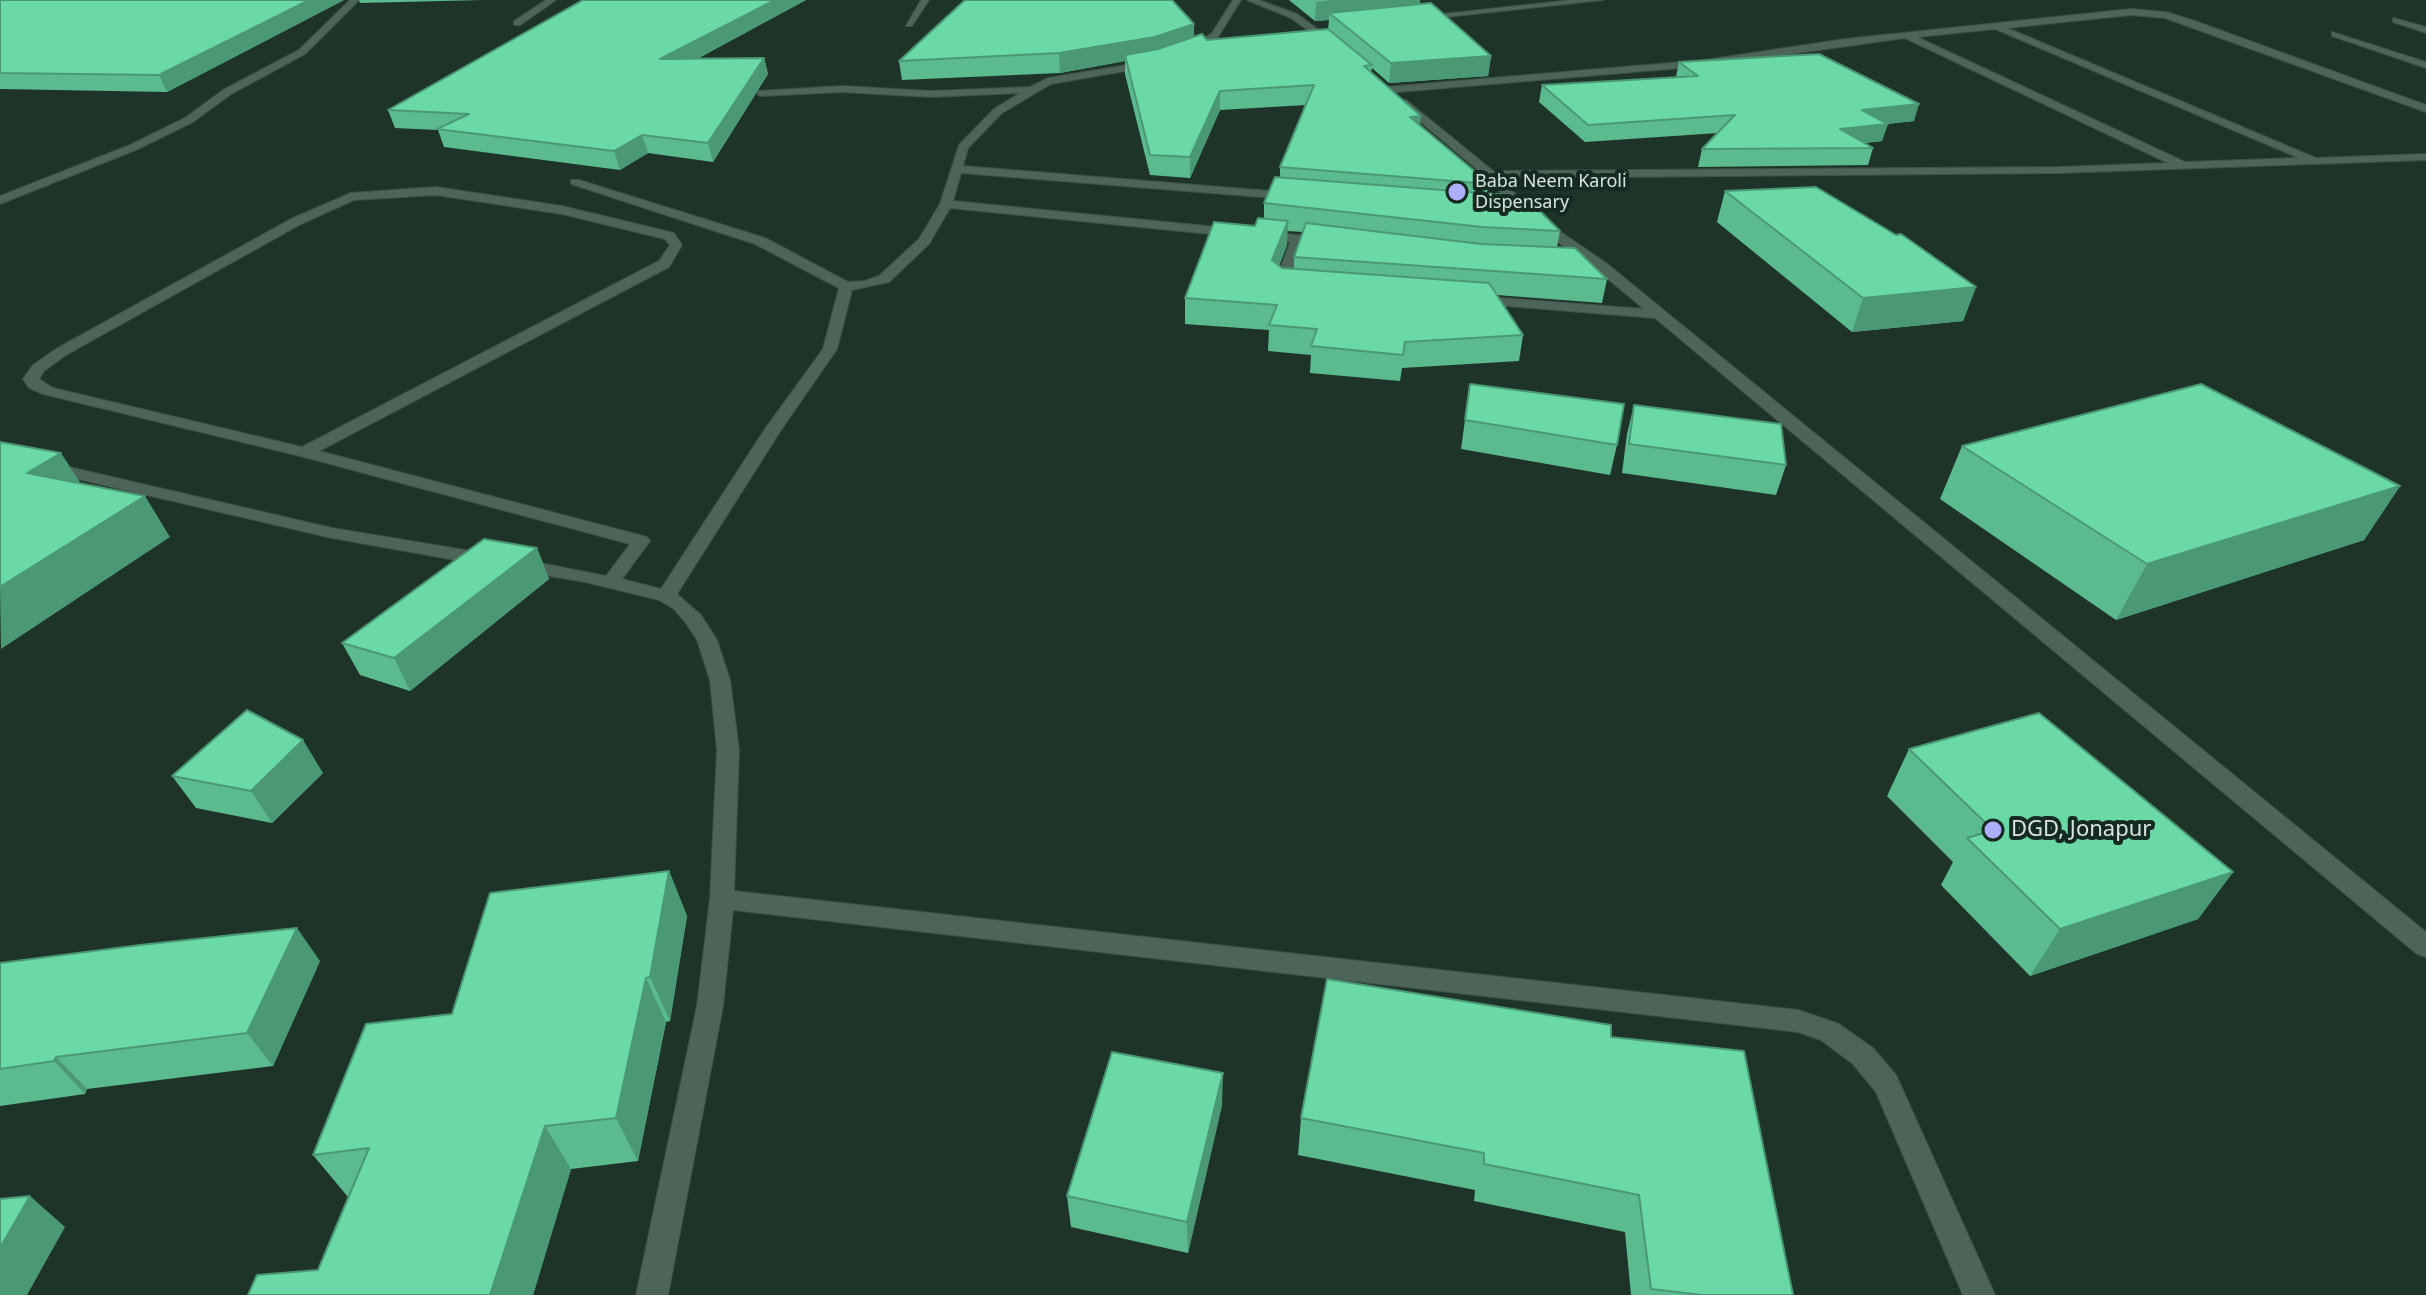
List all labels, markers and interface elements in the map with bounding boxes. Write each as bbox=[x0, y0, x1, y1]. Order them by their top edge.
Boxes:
place label: Baba Neem Karoli Dispensary bbox=[1475, 171, 1627, 214]
marker: Baba Neem Karoli Dispensary bbox=[1446, 181, 1468, 203]
place label: DGD, Jonapur bbox=[2011, 817, 2151, 843]
marker: DGD, Jonapur bbox=[1982, 819, 2004, 841]

